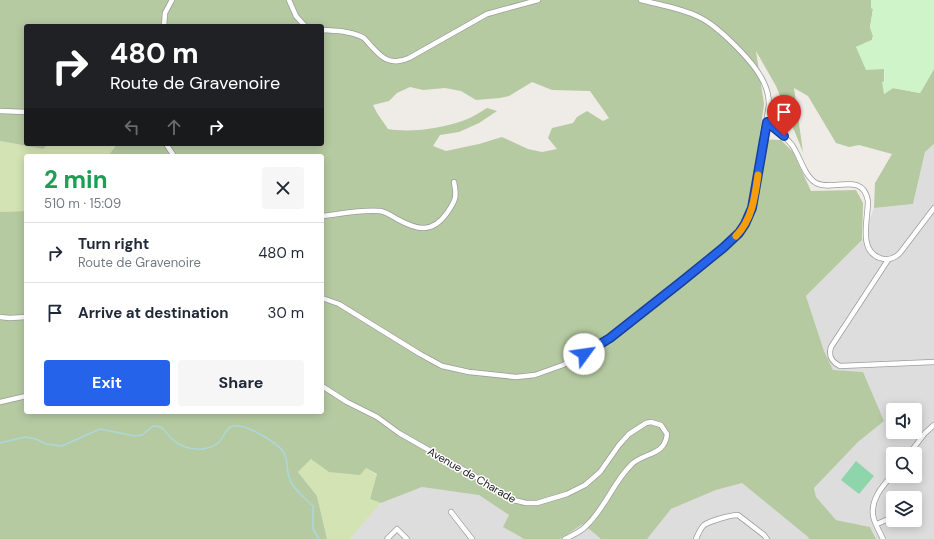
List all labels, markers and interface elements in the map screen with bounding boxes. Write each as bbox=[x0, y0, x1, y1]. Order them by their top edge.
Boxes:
text: 480 m bbox=[110, 35, 199, 72]
icon: right bbox=[44, 40, 96, 92]
text: Route de Gravenoire bbox=[110, 71, 280, 95]
pin bbox=[767, 95, 801, 136]
icon: arrive bbox=[773, 101, 795, 123]
icon: left bbox=[121, 116, 143, 138]
icon: ahead bbox=[163, 116, 185, 138]
icon: right bbox=[205, 116, 227, 138]
text: 2 min bbox=[44, 164, 107, 195]
button: close bbox=[262, 167, 304, 209]
text: 510 m · 15:09 bbox=[44, 195, 121, 212]
text: Turn right bbox=[78, 234, 149, 254]
icon: right bbox=[44, 242, 66, 264]
text: 480 m bbox=[258, 243, 304, 263]
text: Route de Gravenoire bbox=[78, 254, 201, 271]
icon: arrive bbox=[44, 302, 66, 324]
text: Arrive at destination bbox=[78, 303, 229, 323]
text: 30 m bbox=[268, 303, 304, 323]
position arrow bbox=[563, 333, 605, 375]
button: Exit bbox=[44, 360, 170, 406]
button: Share bbox=[178, 360, 304, 406]
map controls bbox=[886, 403, 922, 527]
button: sound bbox=[886, 403, 922, 439]
street label: Avenue de Charade bbox=[425, 444, 519, 506]
button: search bbox=[886, 447, 922, 483]
button: layers bbox=[886, 491, 922, 527]

